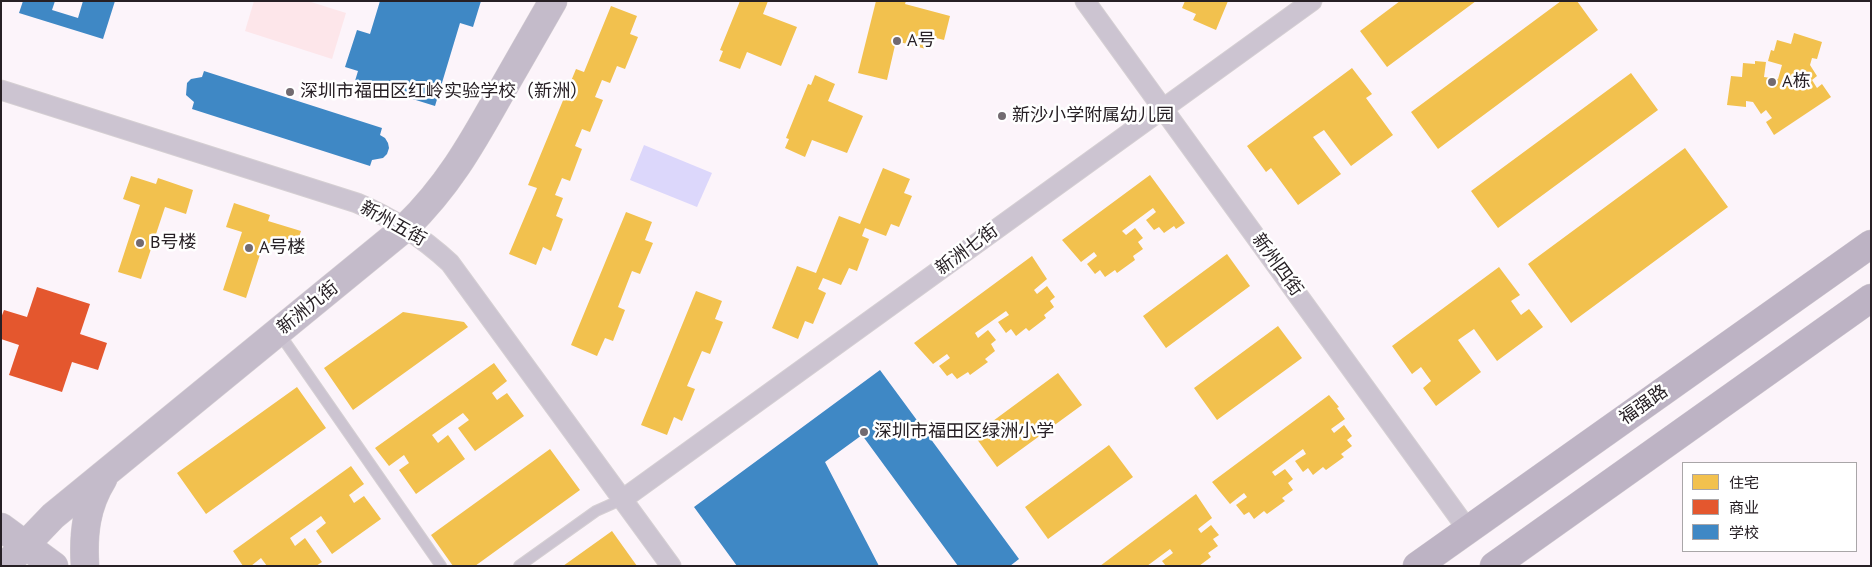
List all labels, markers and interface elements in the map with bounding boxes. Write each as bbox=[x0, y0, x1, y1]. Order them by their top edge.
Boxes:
place label: A号 bbox=[907, 30, 936, 52]
marker: A号 bbox=[891, 35, 903, 47]
place label: A栋 bbox=[1782, 71, 1811, 93]
marker: A栋 bbox=[1766, 76, 1778, 88]
place label: 深圳市福田区红岭实验学校（新洲） bbox=[300, 81, 588, 103]
marker: 深圳市福田区红岭实验学校（新洲） bbox=[284, 86, 296, 98]
place label: 新沙小学附属幼儿园 bbox=[1012, 105, 1174, 127]
marker: 新沙小学附属幼儿园 bbox=[996, 110, 1008, 122]
street label: 新州五街 bbox=[356, 197, 430, 251]
street label: 新洲七街 bbox=[932, 220, 1002, 280]
street label: 新州四街 bbox=[1247, 230, 1307, 300]
place label: B号楼 bbox=[150, 232, 197, 254]
marker: B号楼 bbox=[134, 237, 146, 249]
place label: A号楼 bbox=[259, 237, 306, 259]
marker: A号楼 bbox=[243, 242, 255, 254]
street label: 新洲九街 bbox=[273, 277, 343, 339]
street label: 福强路 bbox=[1616, 381, 1672, 429]
place label: 深圳市福田区绿洲小学 bbox=[874, 421, 1054, 443]
marker: 深圳市福田区绿洲小学 bbox=[858, 426, 870, 438]
legend bbox=[1682, 462, 1857, 552]
text: 住宅 bbox=[1729, 473, 1759, 492]
text: 商业 bbox=[1729, 498, 1759, 517]
text: 学校 bbox=[1729, 523, 1759, 542]

